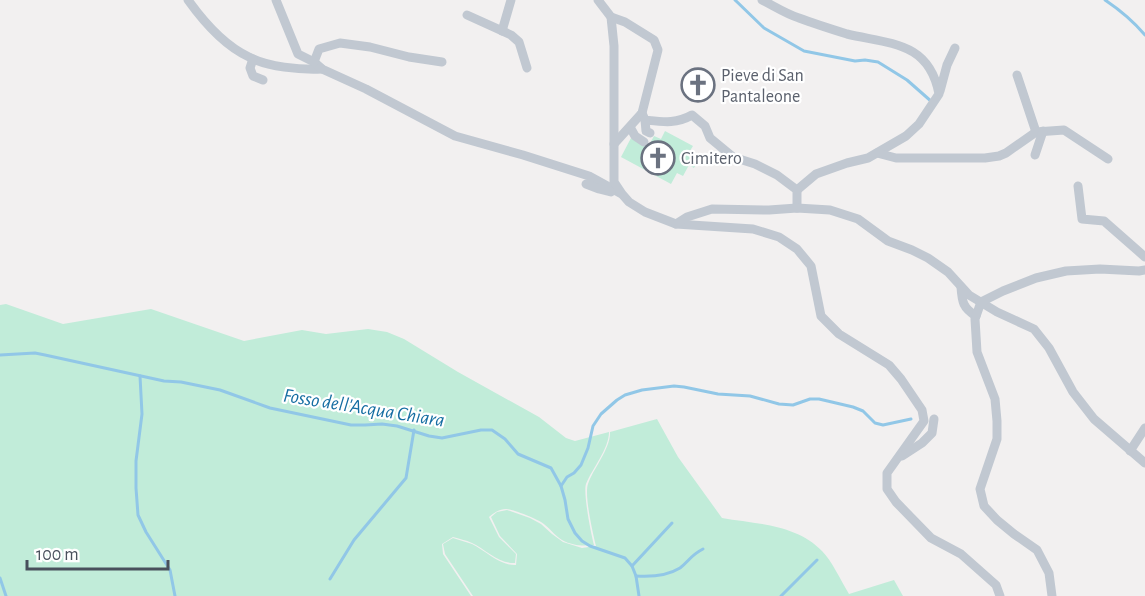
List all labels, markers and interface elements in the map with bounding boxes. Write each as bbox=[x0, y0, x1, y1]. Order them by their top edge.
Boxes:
church icon: Pieve di San Pantaleone bbox=[680, 67, 716, 103]
place label: Pieve di San Pantaleone bbox=[721, 67, 804, 106]
church icon: Cimitero bbox=[640, 140, 676, 176]
place label: Cimitero bbox=[681, 150, 742, 168]
water label: Fosso dell'Acqua Chiara bbox=[282, 385, 446, 431]
scale bar bbox=[27, 533, 168, 571]
text: 100 m bbox=[36, 546, 79, 564]

